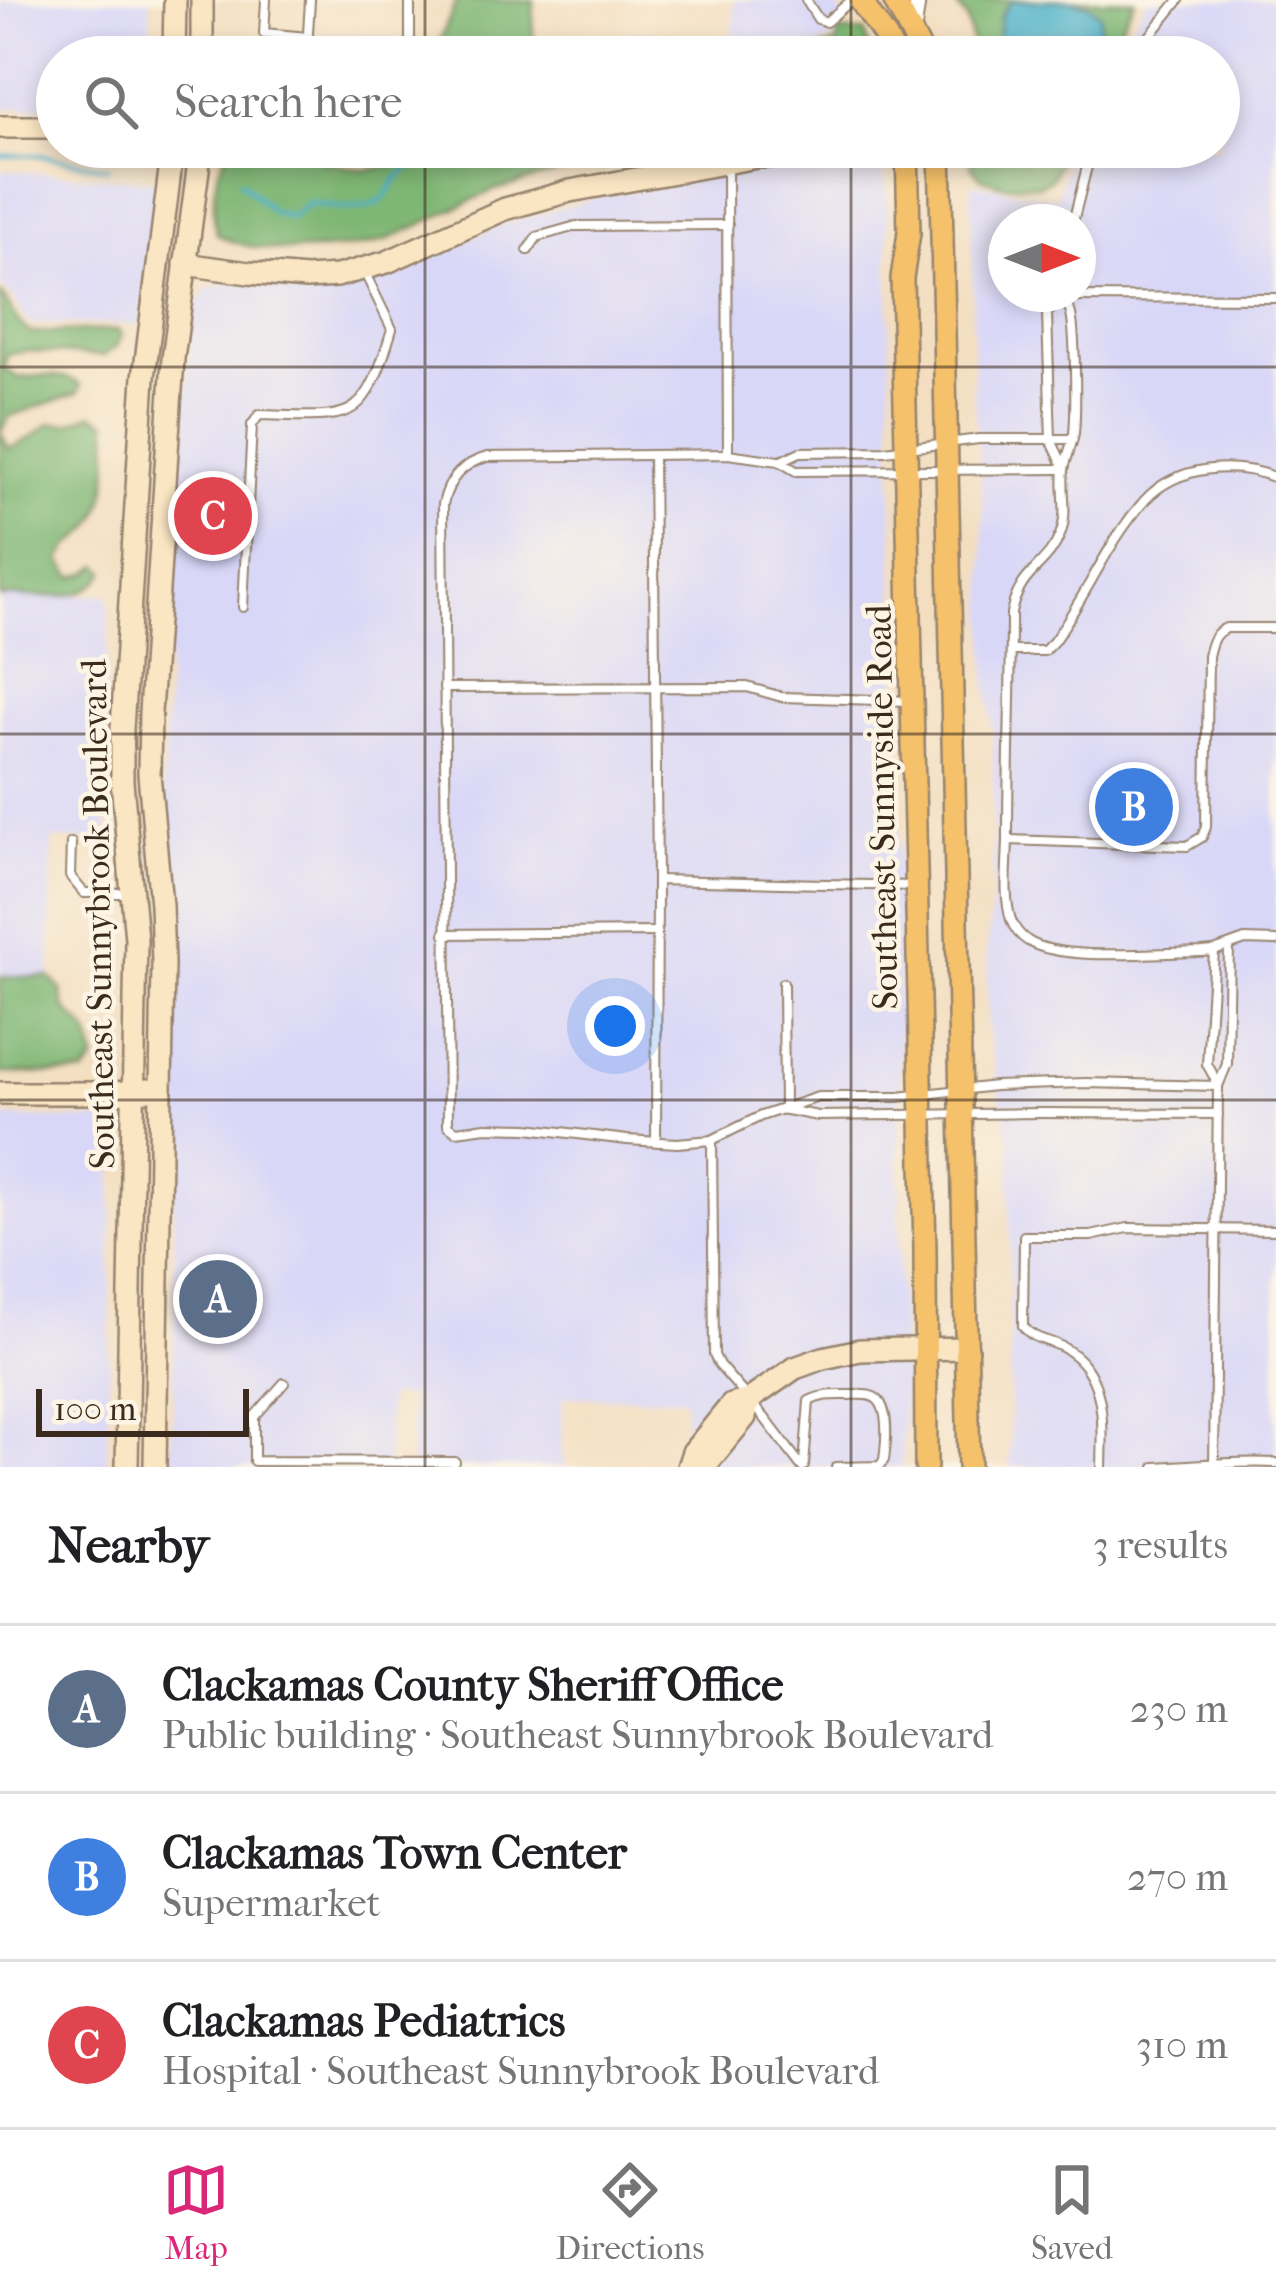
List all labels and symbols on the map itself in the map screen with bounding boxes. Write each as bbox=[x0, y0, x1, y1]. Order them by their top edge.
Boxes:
north arrow bbox=[988, 204, 1096, 312]
pin: C bbox=[174, 471, 252, 561]
street label: Southeast Sunnyside Road bbox=[857, 604, 907, 1010]
street label: Southeast Sunnybrook Boulevard bbox=[73, 658, 123, 1170]
pin: B bbox=[1095, 762, 1173, 852]
your location bbox=[585, 996, 645, 1056]
pin: A bbox=[179, 1254, 257, 1344]
scale bar bbox=[36, 1383, 249, 1436]

